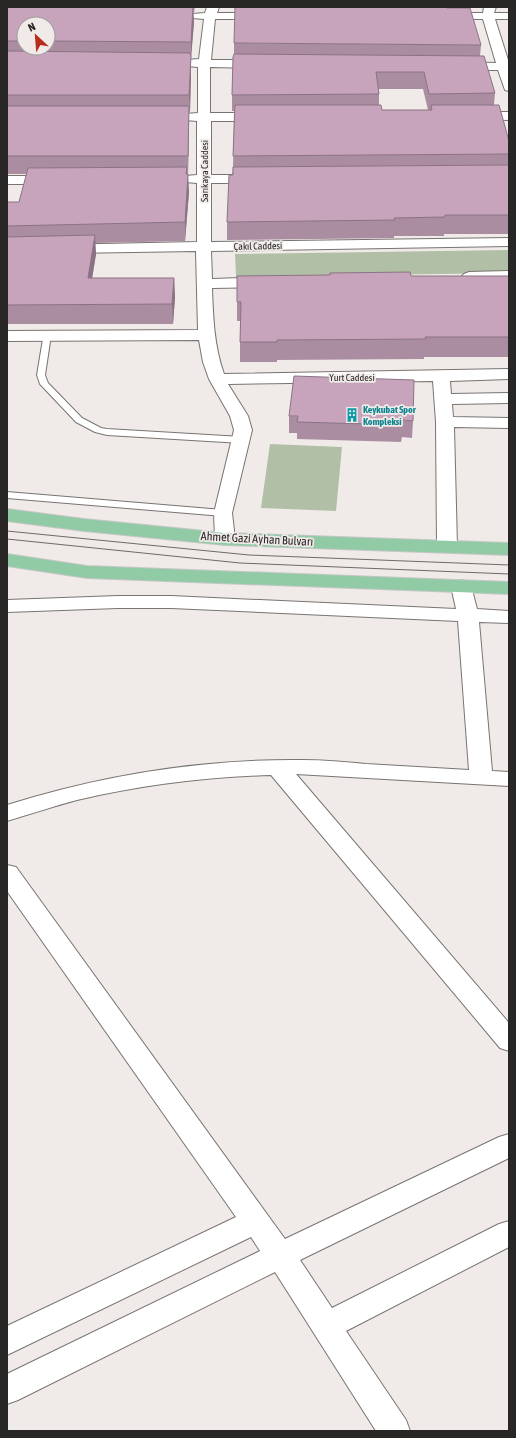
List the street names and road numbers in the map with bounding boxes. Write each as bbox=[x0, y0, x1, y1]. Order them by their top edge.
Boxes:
street label: Sarıkaya Caddesi bbox=[199, 140, 210, 202]
street label: Çakıl Caddesi bbox=[234, 240, 282, 252]
street label: Yurt Caddesi bbox=[329, 372, 375, 383]
street label: Ahmet Gazi Ayhan Bulvarı bbox=[200, 529, 314, 549]

